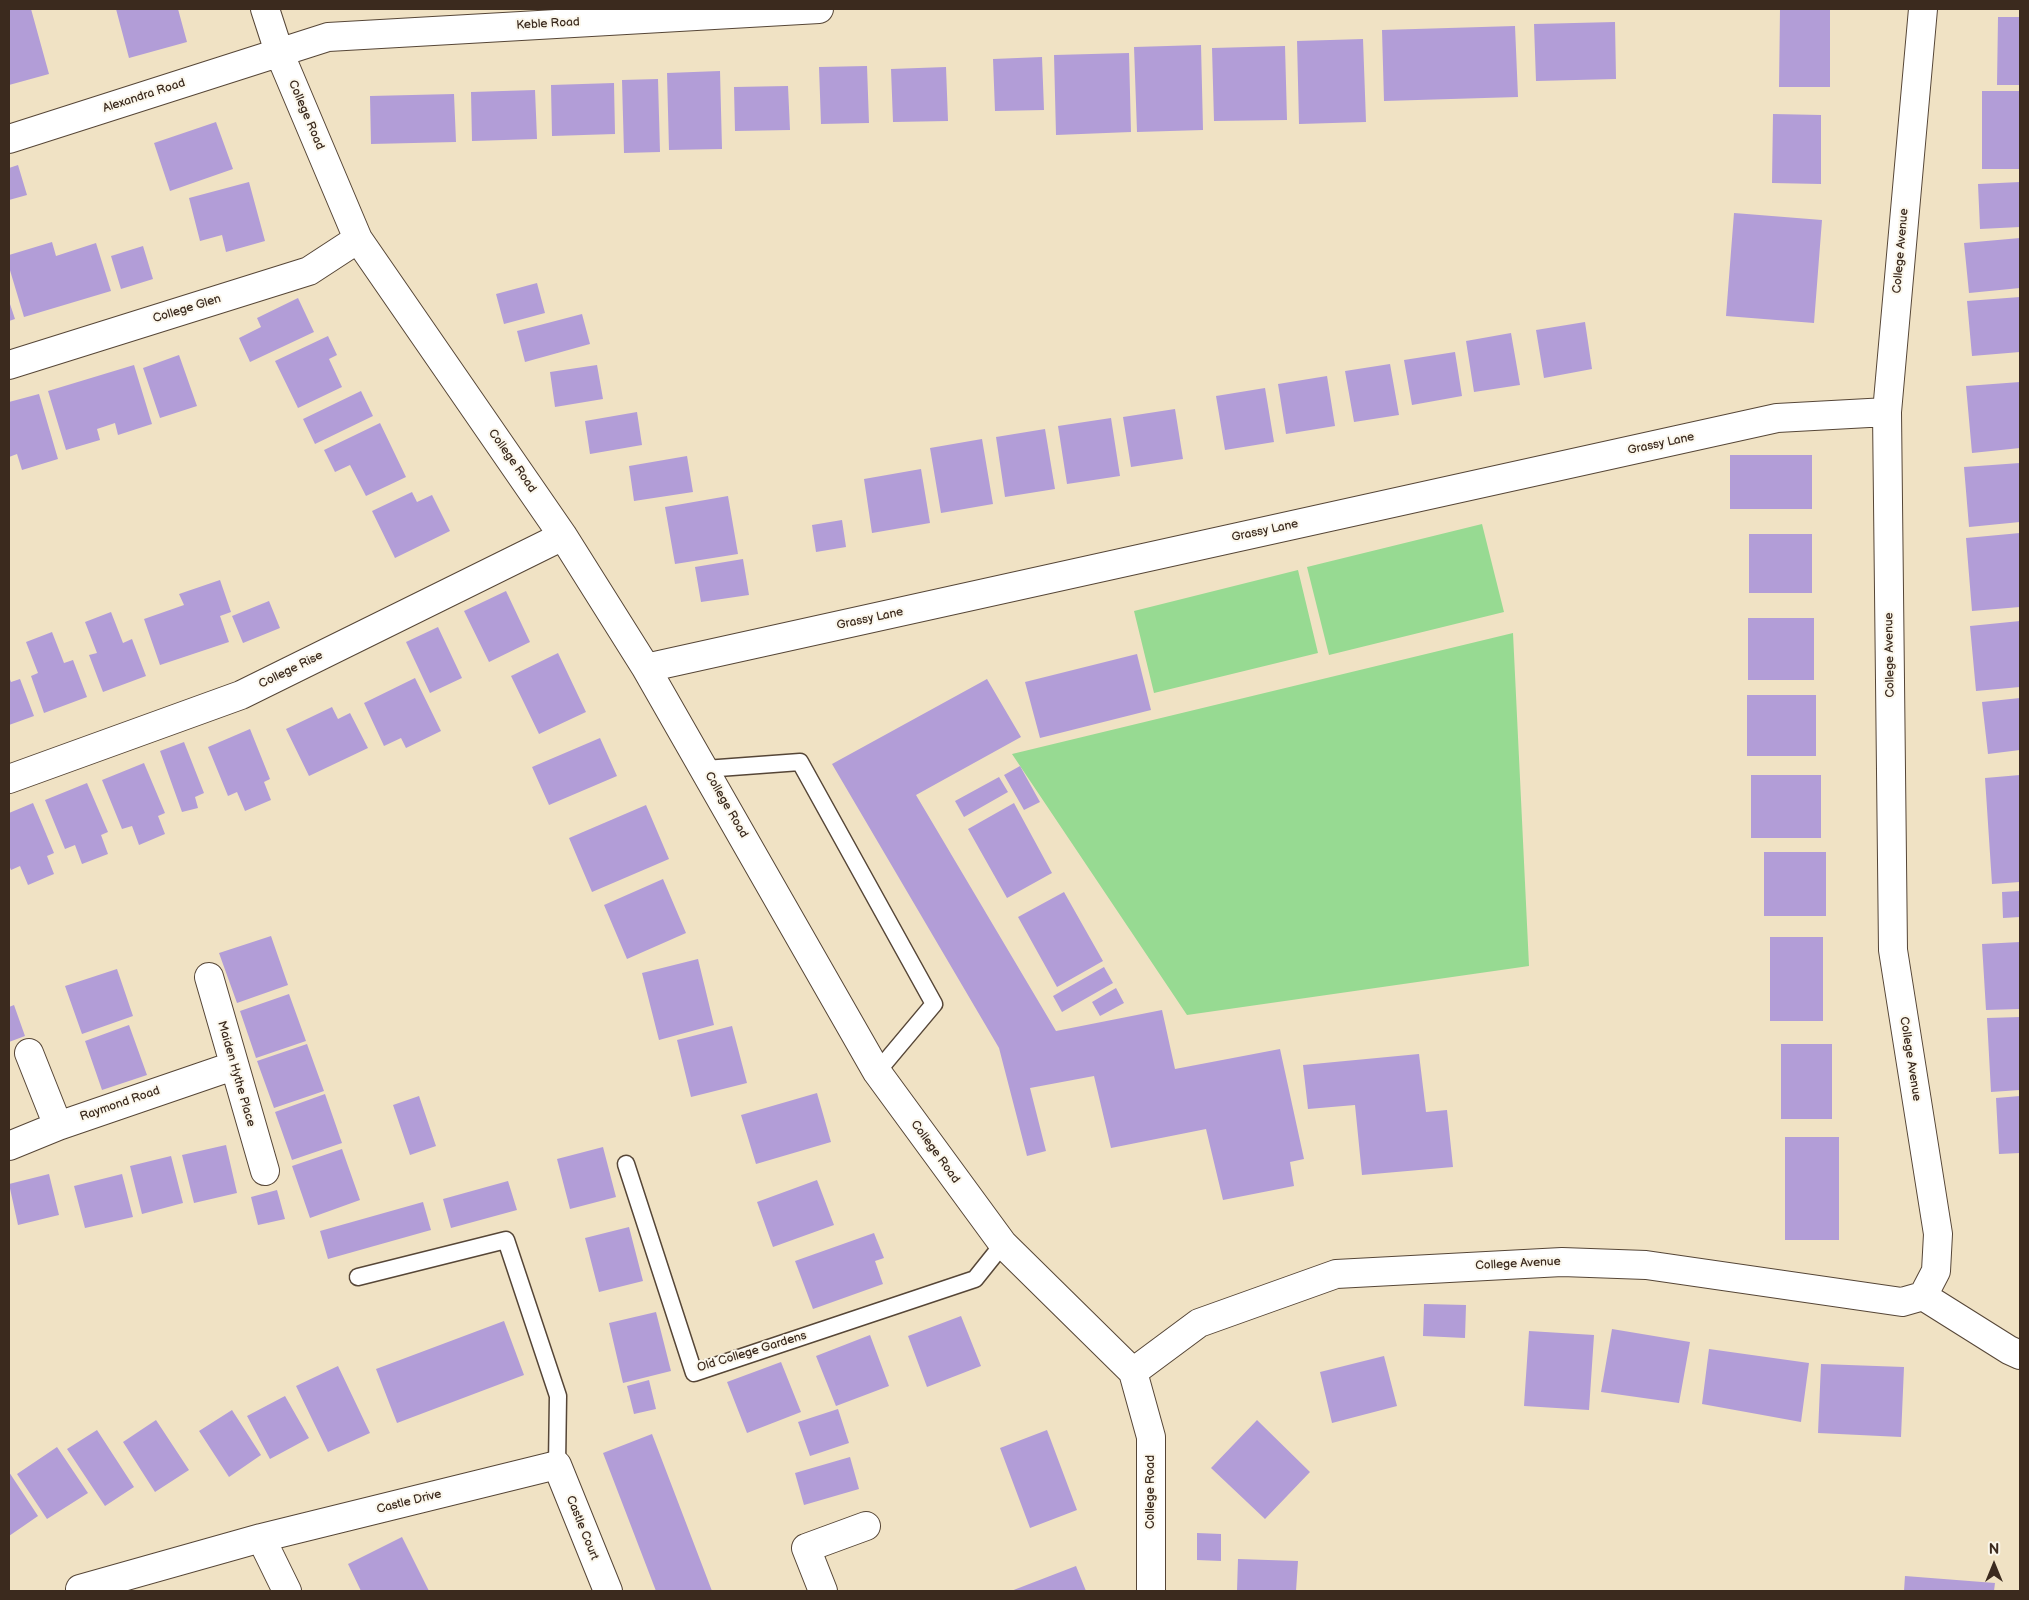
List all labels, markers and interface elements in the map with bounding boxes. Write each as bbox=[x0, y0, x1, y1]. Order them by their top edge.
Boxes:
street label: Keble Road bbox=[516, 15, 580, 33]
street label: Alexandra Road bbox=[101, 76, 187, 116]
street label: College Road bbox=[285, 78, 327, 152]
street label: College Avenue bbox=[1890, 208, 1912, 294]
street label: College Glen bbox=[151, 292, 223, 326]
street label: College Road bbox=[485, 427, 539, 495]
street label: Grassy Lane bbox=[1626, 430, 1696, 458]
street label: Grassy Lane bbox=[1230, 517, 1300, 545]
street label: Grassy Lane bbox=[835, 605, 905, 633]
street label: College Avenue bbox=[1882, 612, 1898, 698]
street label: College Rise bbox=[257, 648, 325, 692]
street label: College Road bbox=[701, 769, 751, 841]
street label: College Avenue bbox=[1896, 1016, 1924, 1102]
street label: Maiden Hythe Place bbox=[214, 1020, 258, 1128]
street label: Raymond Road bbox=[78, 1084, 162, 1124]
street label: College Road bbox=[907, 1118, 963, 1186]
street label: College Avenue bbox=[1475, 1255, 1561, 1273]
street label: Old College Gardens bbox=[696, 1329, 808, 1375]
street label: College Road bbox=[1144, 1455, 1158, 1529]
street label: Castle Drive bbox=[375, 1487, 443, 1517]
street label: Castle Court bbox=[563, 1494, 601, 1562]
north arrow bbox=[1969, 1540, 2019, 1590]
text: N bbox=[1989, 1541, 1999, 1558]

